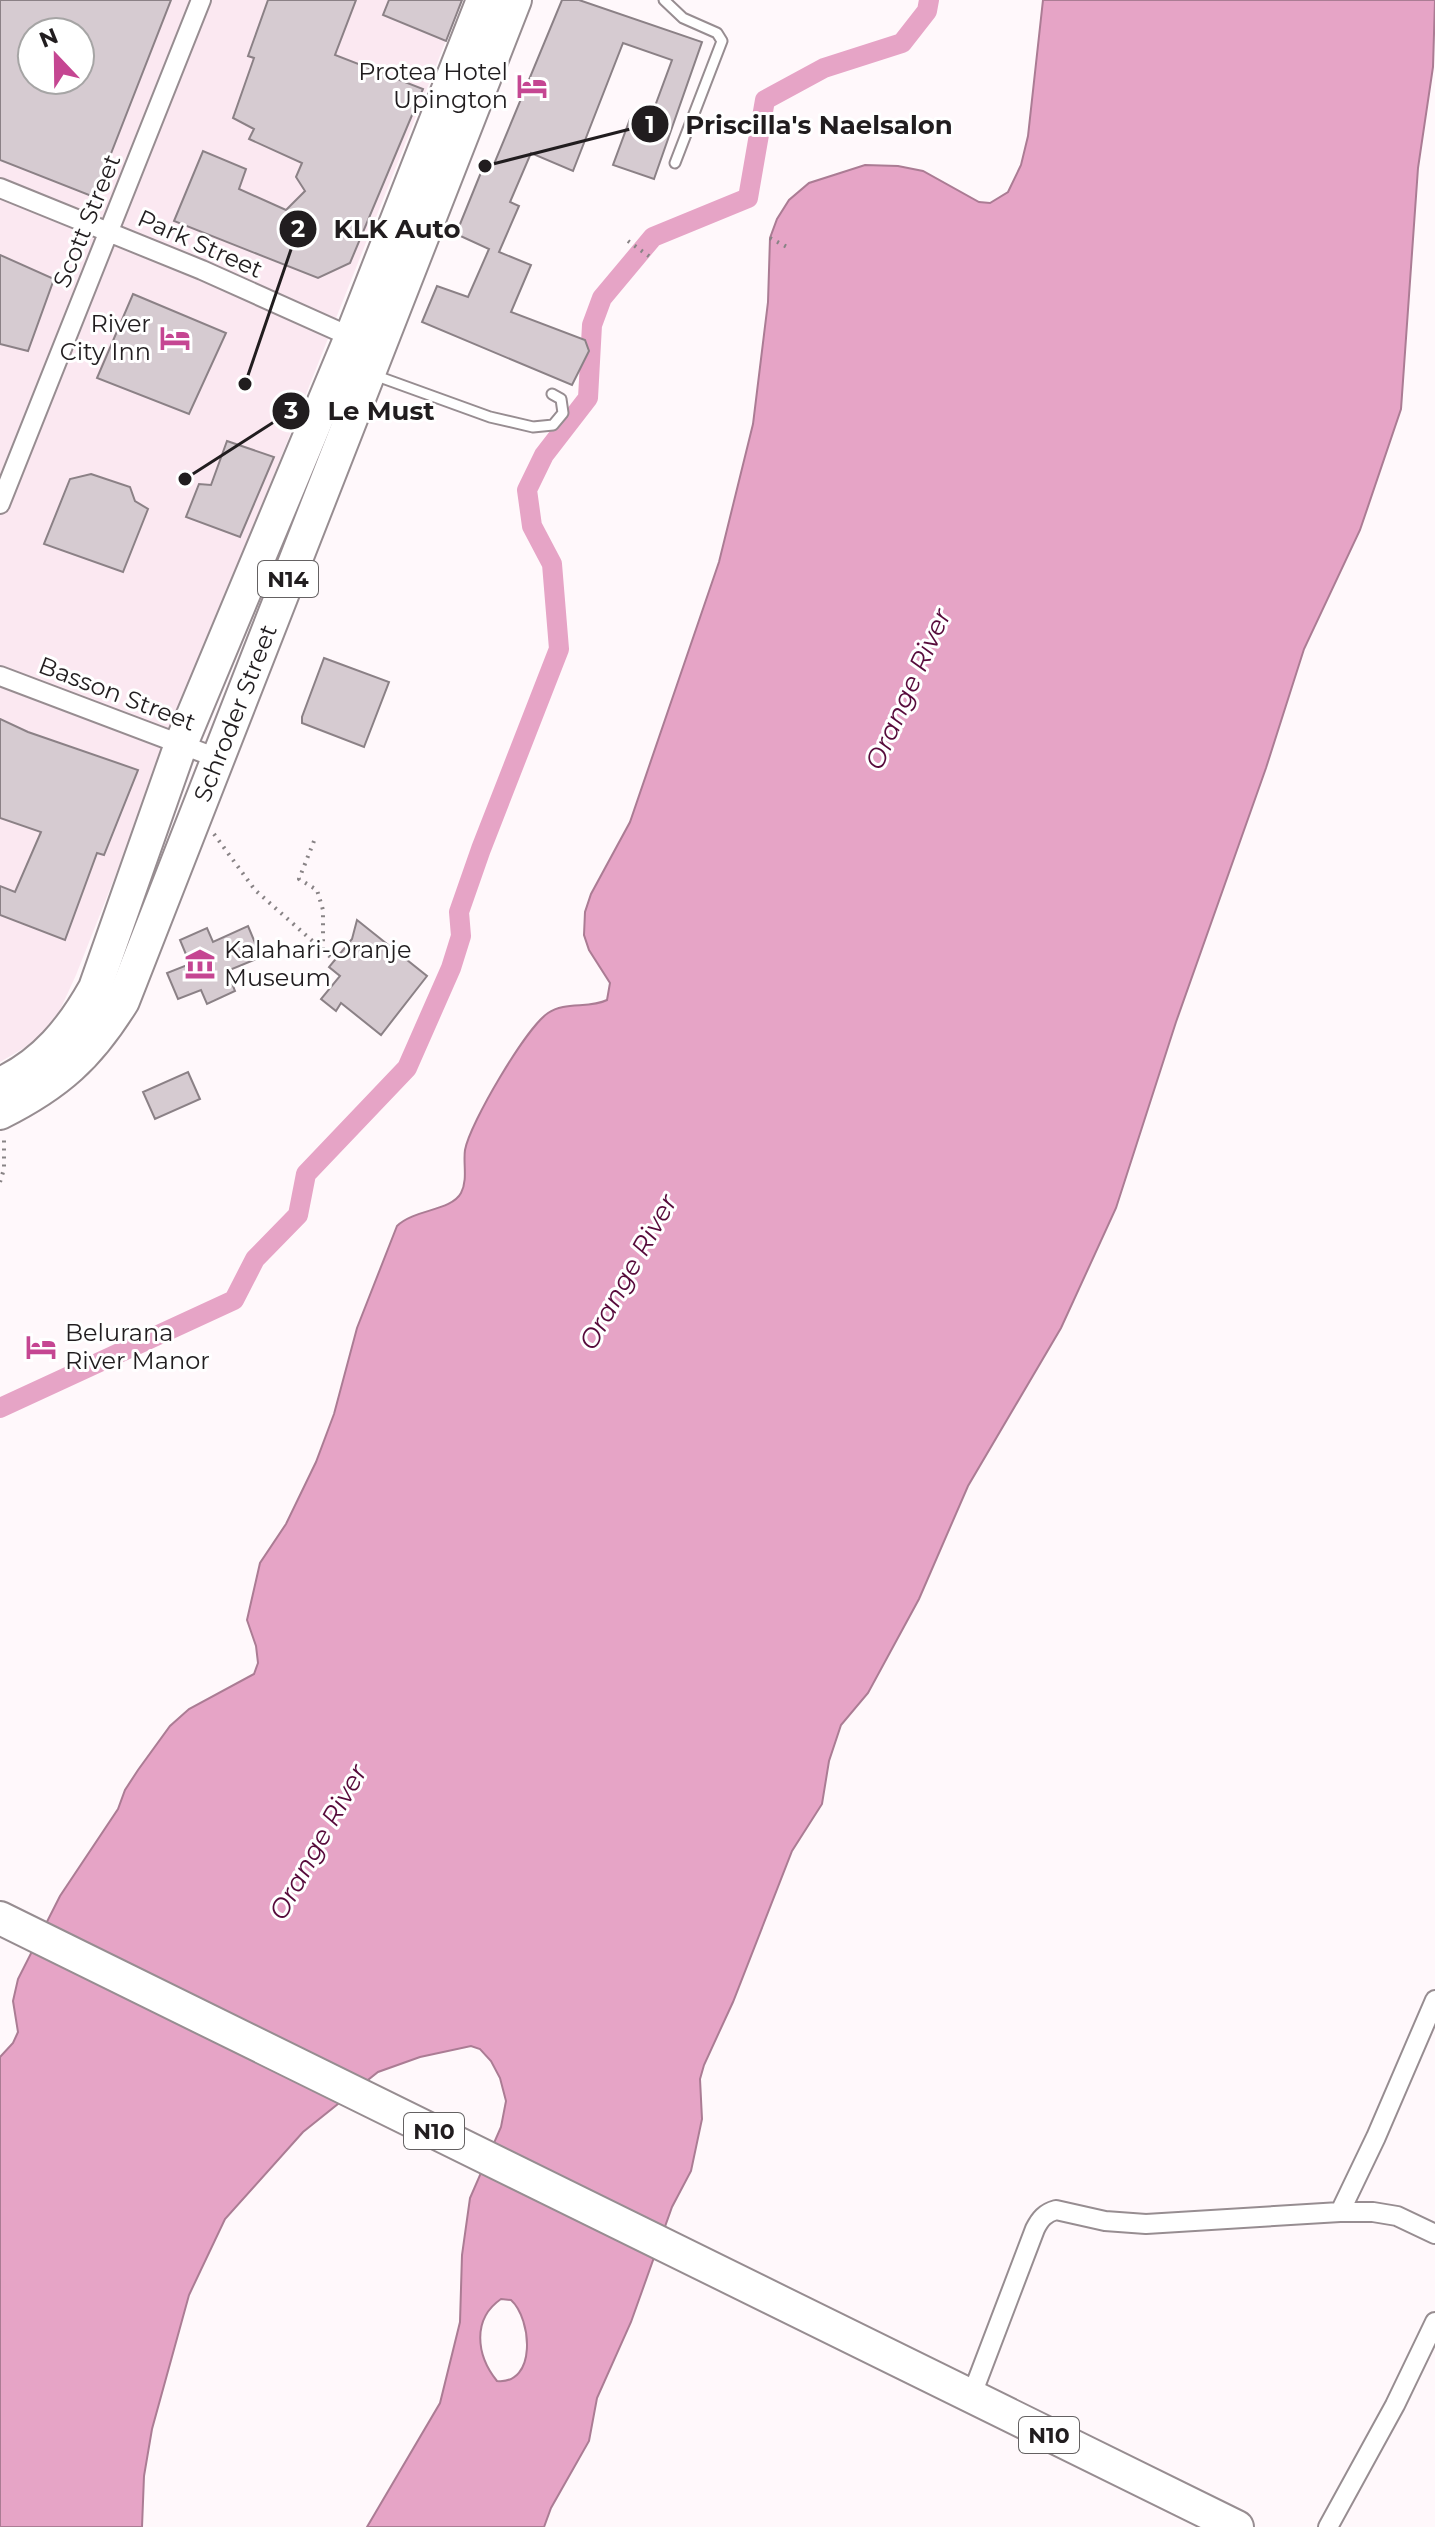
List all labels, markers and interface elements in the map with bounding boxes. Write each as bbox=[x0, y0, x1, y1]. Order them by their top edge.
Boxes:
north arrow bbox=[16, 16, 96, 96]
text: N bbox=[35, 22, 62, 54]
place label: Protea Hotel Upington bbox=[358, 57, 508, 114]
hotel icon: Protea Hotel Upington bbox=[515, 69, 549, 103]
callout: Priscilla's Naelsalon bbox=[630, 99, 969, 149]
text: Priscilla's Naelsalon bbox=[685, 109, 953, 141]
text: 1 bbox=[645, 110, 655, 139]
street label: Scott Street bbox=[47, 150, 127, 292]
street label: Park Street bbox=[133, 203, 267, 284]
callout: KLK Auto bbox=[278, 204, 477, 254]
text: KLK Auto bbox=[334, 213, 460, 245]
text: 2 bbox=[291, 214, 305, 243]
place label: River City Inn bbox=[60, 309, 151, 366]
hotel icon: River City Inn bbox=[158, 321, 192, 355]
callout: Le Must bbox=[271, 386, 450, 436]
text: Le Must bbox=[327, 395, 435, 427]
text: 3 bbox=[283, 396, 298, 425]
road number: N14 bbox=[258, 561, 318, 597]
water label: Orange River bbox=[858, 603, 958, 775]
street label: Schroder Street bbox=[187, 620, 283, 806]
street label: Basson Street bbox=[35, 650, 200, 737]
place label: Kalahari-Oranje Museum bbox=[224, 935, 411, 992]
museum icon: Kalahari-Oranje Museum bbox=[183, 947, 217, 981]
water label: Orange River bbox=[572, 1188, 684, 1355]
place label: Belurana River Manor bbox=[65, 1318, 210, 1375]
hotel icon: Belurana River Manor bbox=[24, 1330, 58, 1364]
water label: Orange River bbox=[262, 1758, 374, 1925]
road number: N10 bbox=[404, 2113, 464, 2149]
road number: N10 bbox=[1019, 2417, 1079, 2453]

